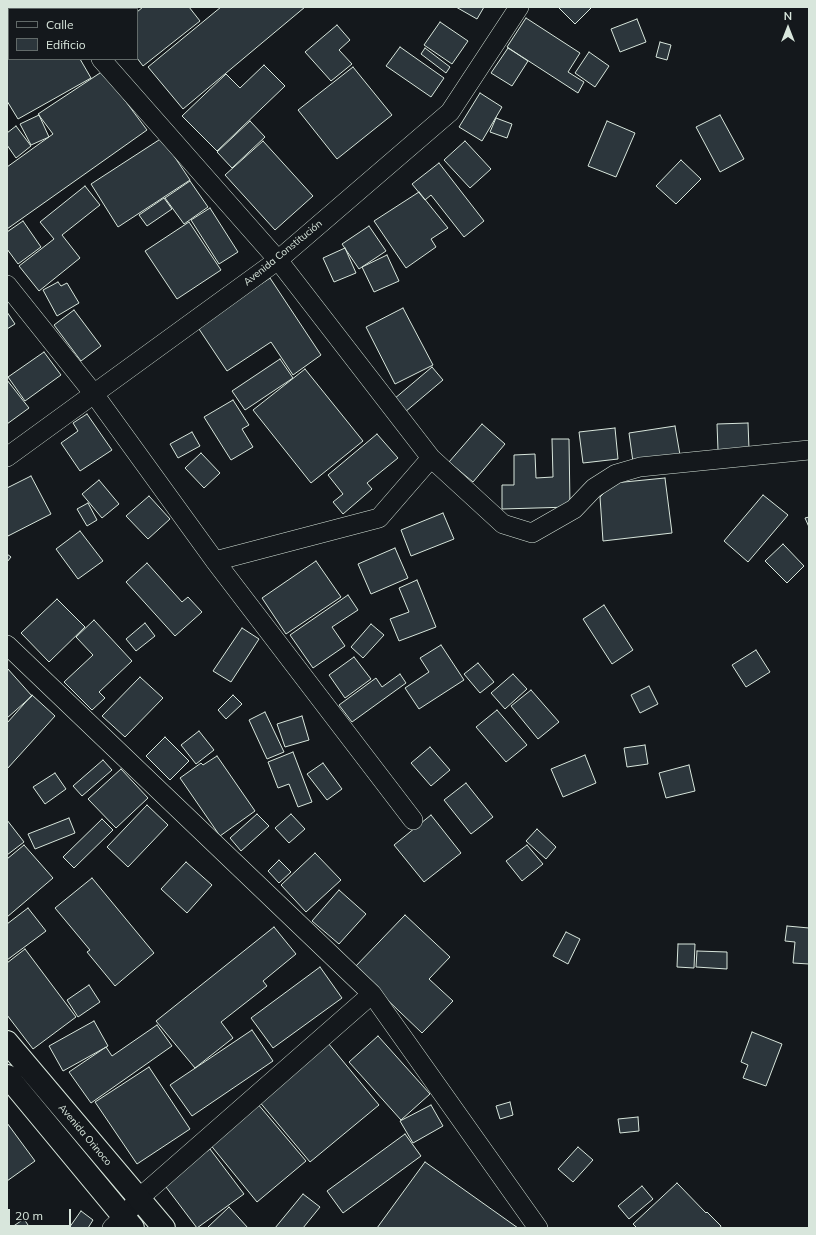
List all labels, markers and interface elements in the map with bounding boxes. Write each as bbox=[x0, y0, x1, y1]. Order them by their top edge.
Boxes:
legend bbox=[8, 8, 138, 60]
north arrow bbox=[768, 8, 808, 48]
text: N bbox=[784, 9, 792, 23]
text: Calle bbox=[46, 17, 73, 32]
text: Edificio bbox=[46, 37, 86, 52]
street label: Avenida Constitución bbox=[241, 218, 325, 288]
street label: Avenida Orinoco bbox=[56, 1102, 114, 1168]
scale bar bbox=[10, 1201, 73, 1227]
text: 20 m bbox=[15, 1208, 43, 1223]

